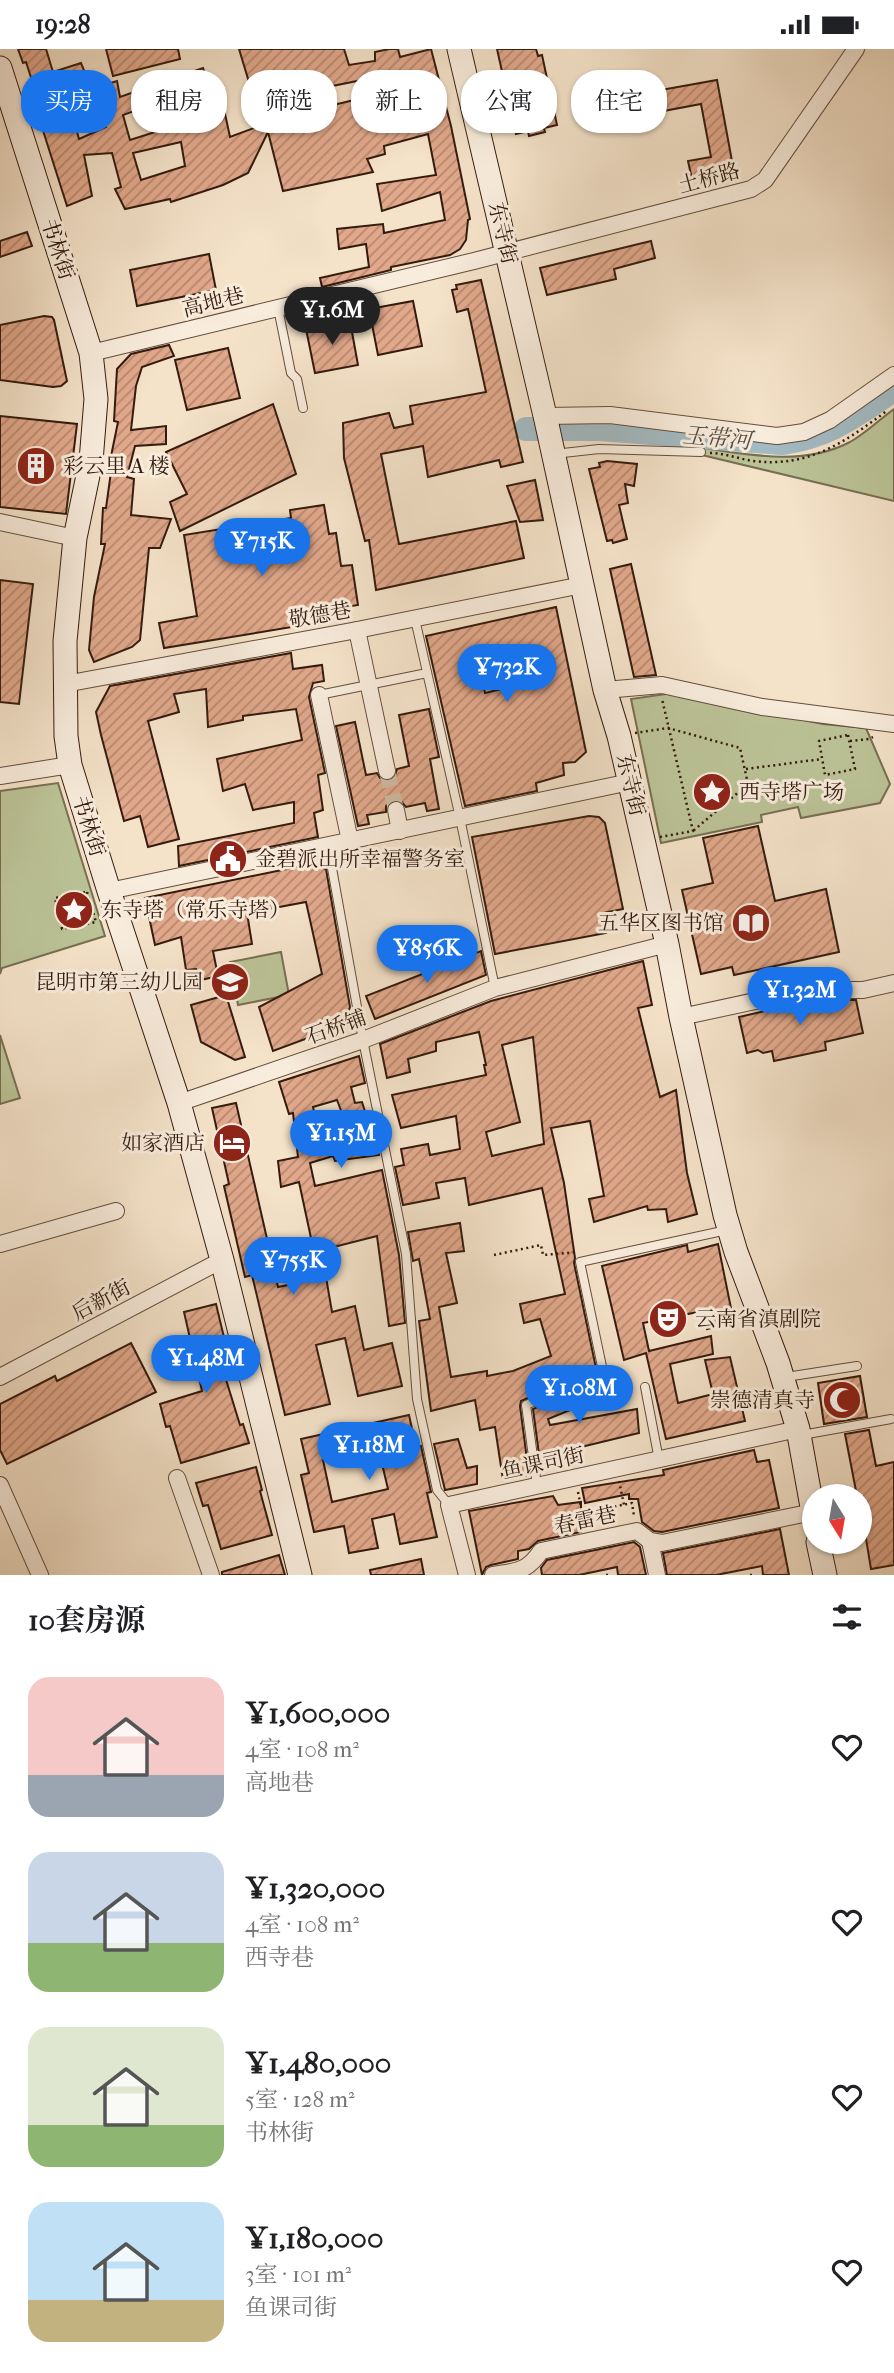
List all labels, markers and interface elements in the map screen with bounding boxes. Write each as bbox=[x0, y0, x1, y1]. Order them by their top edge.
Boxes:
text: 19:28 bbox=[35, 9, 91, 40]
chip: 买房 bbox=[21, 70, 117, 133]
chip: 租房 bbox=[131, 70, 227, 133]
chip: 筛选 bbox=[241, 70, 337, 133]
chip: 新上 bbox=[351, 70, 447, 133]
chip: 公寓 bbox=[461, 70, 557, 133]
chip: 住宅 bbox=[571, 70, 667, 133]
street label: 土桥路 bbox=[675, 158, 743, 198]
street label: 东寺街 bbox=[484, 200, 522, 266]
street label: 书林街 bbox=[37, 215, 79, 283]
street label: 高地巷 bbox=[180, 283, 246, 321]
pin: ¥1.6M bbox=[283, 287, 381, 347]
text: ¥1.6M bbox=[300, 296, 364, 323]
water label: 玉带河 bbox=[681, 422, 757, 455]
building icon: 彩云里 A 楼 bbox=[15, 445, 57, 487]
place label: 彩云里 A 楼 bbox=[63, 454, 170, 478]
pin: ¥715K bbox=[213, 519, 311, 578]
text: ¥715K bbox=[230, 527, 294, 554]
street label: 敬德巷 bbox=[287, 598, 353, 632]
pin: ¥732K bbox=[458, 645, 556, 704]
text: ¥732K bbox=[474, 653, 540, 680]
street label: 东寺街 bbox=[612, 752, 650, 818]
place icon: 西寺塔广场 bbox=[691, 771, 733, 813]
place label: 西寺塔广场 bbox=[739, 780, 844, 804]
street label: 书林街 bbox=[68, 792, 110, 860]
public building icon: 金碧派出所幸福警务室 bbox=[207, 838, 249, 880]
place label: 金碧派出所幸福警务室 bbox=[255, 847, 465, 871]
place icon: 东寺塔（常乐寺塔） bbox=[53, 889, 95, 931]
place label: 东寺塔（常乐寺塔） bbox=[101, 898, 290, 922]
library icon: 五华区图书馆 bbox=[730, 902, 772, 944]
place label: 五华区图书馆 bbox=[598, 911, 724, 935]
pin: ¥856K bbox=[378, 925, 476, 985]
text: ¥856K bbox=[393, 934, 461, 961]
school or university icon: 昆明市第三幼儿园 bbox=[209, 961, 251, 1003]
pin: ¥1.32M bbox=[743, 967, 857, 1027]
place label: 昆明市第三幼儿园 bbox=[35, 970, 203, 994]
text: ¥1.32M bbox=[764, 976, 836, 1003]
street label: 石桥铺 bbox=[302, 1005, 370, 1049]
pin: ¥1.15M bbox=[284, 1111, 398, 1170]
text: ¥1.15M bbox=[306, 1119, 376, 1146]
hotel icon: 如家酒店 bbox=[211, 1122, 253, 1164]
place label: 如家酒店 bbox=[121, 1131, 205, 1155]
pin: ¥755K bbox=[244, 1237, 342, 1297]
text: ¥755K bbox=[260, 1246, 326, 1273]
street label: 后新街 bbox=[68, 1275, 134, 1325]
theatre icon: 云南省滇剧院 bbox=[647, 1298, 689, 1340]
place label: 云南省滇剧院 bbox=[695, 1307, 821, 1331]
pin: ¥1.48M bbox=[149, 1335, 263, 1395]
text: ¥1.48M bbox=[167, 1344, 245, 1371]
pin: ¥1.08M bbox=[522, 1365, 636, 1425]
text: ¥1.08M bbox=[541, 1374, 617, 1401]
mosque icon: 崇德清真寺 bbox=[821, 1379, 863, 1421]
place label: 崇德清真寺 bbox=[710, 1388, 815, 1412]
pin: ¥1.18M bbox=[312, 1423, 426, 1482]
text: ¥1.18M bbox=[333, 1431, 405, 1458]
street label: 鱼课司街 bbox=[499, 1443, 587, 1483]
north arrow bbox=[802, 1484, 872, 1554]
map controls bbox=[802, 1484, 872, 1554]
street label: 春雷巷 bbox=[552, 1502, 618, 1538]
icon: filters bbox=[828, 1598, 866, 1636]
text: 10套房源 bbox=[28, 1603, 145, 1638]
text: ¥1,600,000 bbox=[245, 1696, 390, 1731]
icon: home bbox=[84, 1705, 168, 1789]
icon: heart bbox=[828, 1728, 866, 1766]
text: 4室 · 108 m² bbox=[245, 1736, 359, 1763]
text: 高地巷 bbox=[245, 1769, 314, 1796]
text: ¥1,320,000 bbox=[245, 1871, 385, 1906]
icon: home bbox=[84, 1880, 168, 1964]
icon: heart bbox=[828, 1903, 866, 1941]
text: 4室 · 108 m² bbox=[245, 1911, 359, 1938]
text: 西寺巷 bbox=[245, 1944, 314, 1971]
text: ¥1,480,000 bbox=[245, 2046, 391, 2081]
icon: home bbox=[84, 2055, 168, 2139]
icon: heart bbox=[828, 2078, 866, 2116]
text: 5室 · 128 m² bbox=[245, 2086, 355, 2113]
text: 书林街 bbox=[245, 2119, 314, 2146]
text: ¥1,180,000 bbox=[245, 2221, 383, 2256]
icon: home bbox=[84, 2230, 168, 2314]
icon: heart bbox=[828, 2253, 866, 2291]
text: 3室 · 101 m² bbox=[245, 2261, 351, 2288]
text: 鱼课司街 bbox=[245, 2294, 337, 2321]

